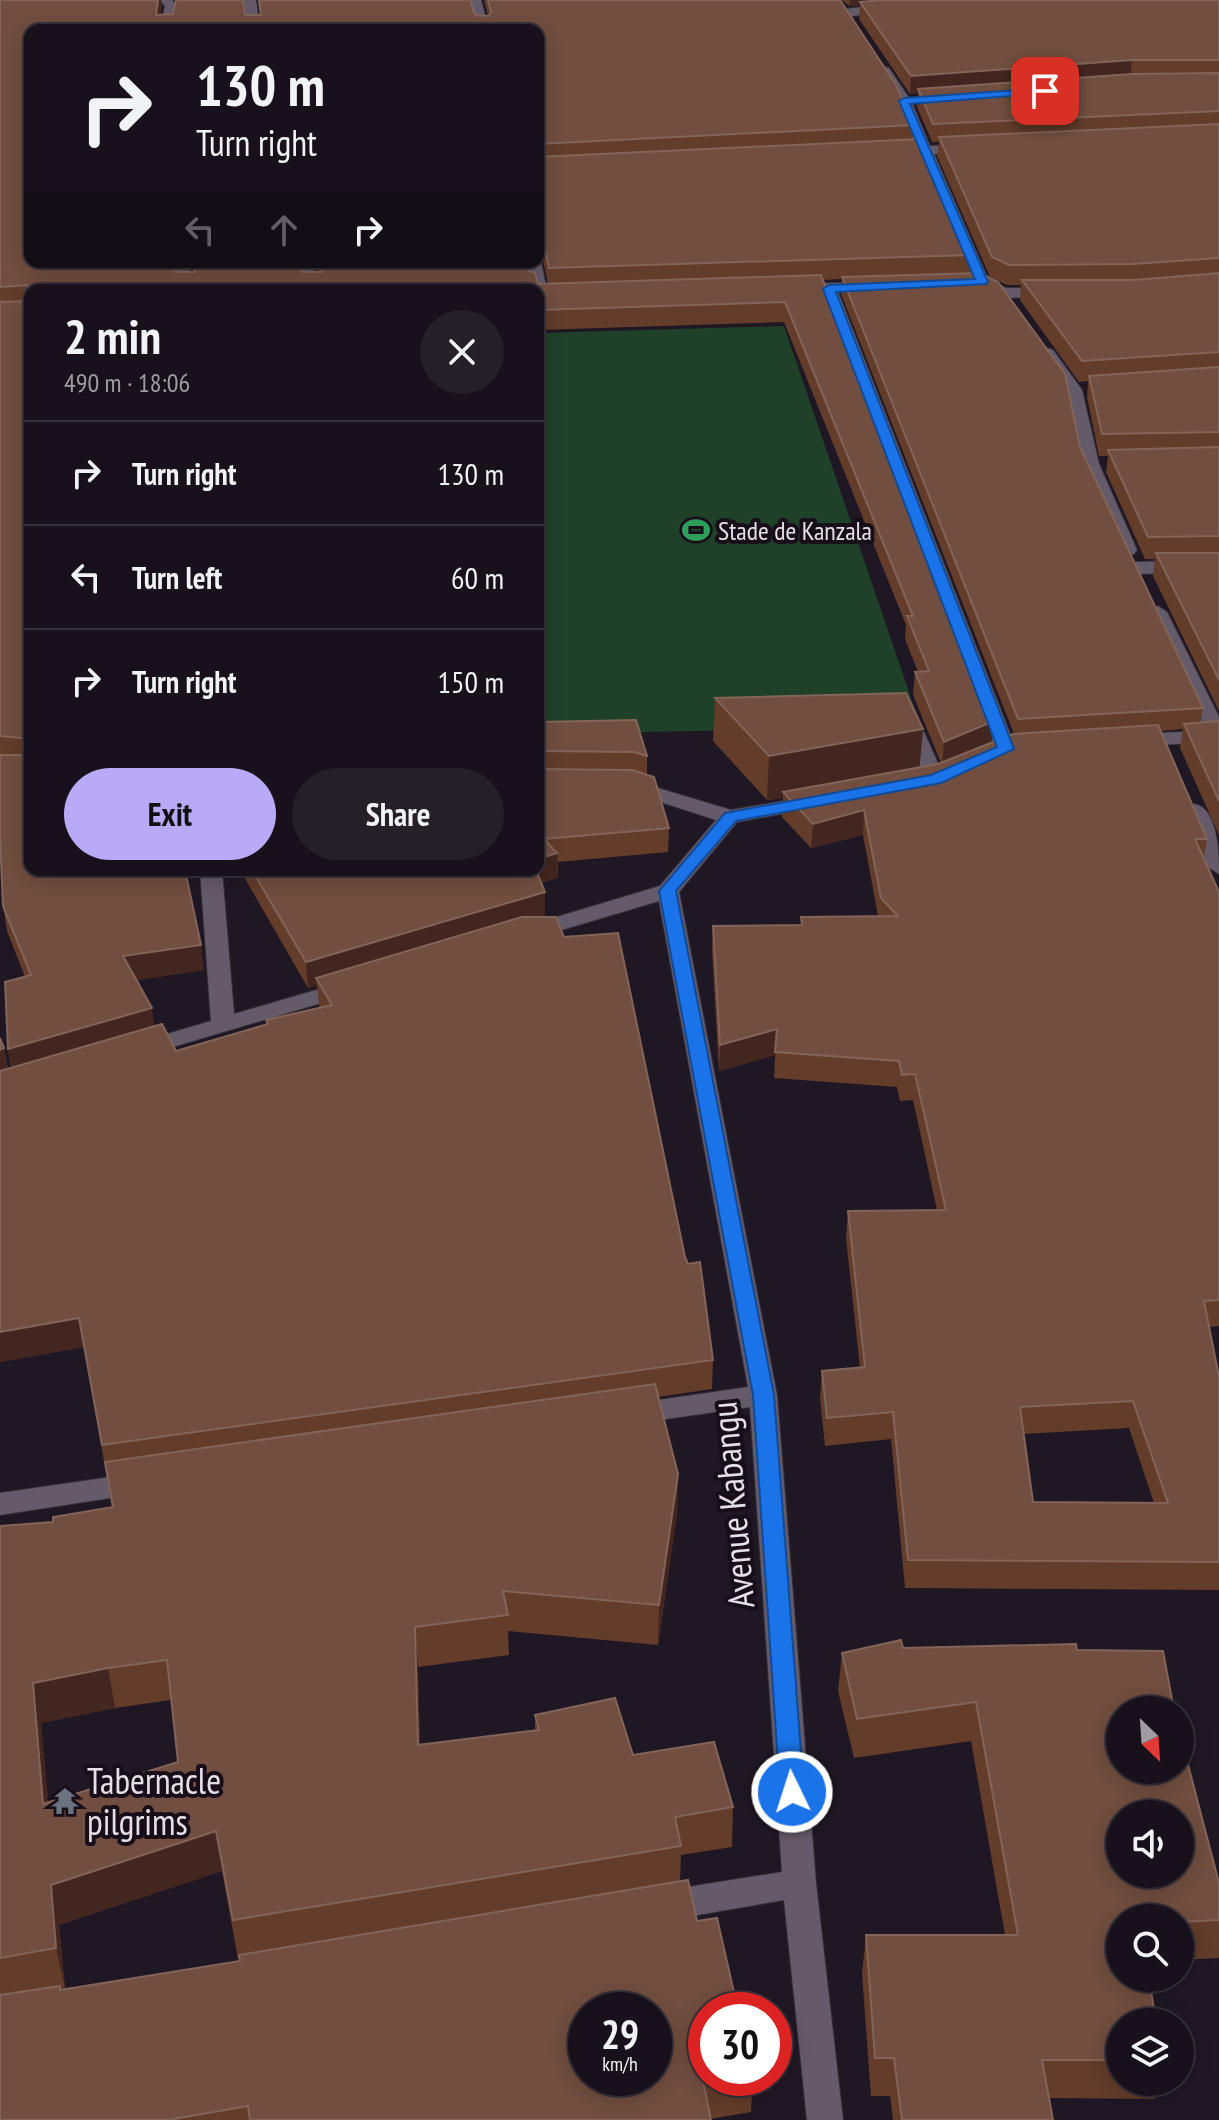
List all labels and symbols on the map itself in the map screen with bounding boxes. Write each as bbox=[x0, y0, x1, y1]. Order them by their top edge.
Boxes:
pin bbox=[1011, 57, 1079, 125]
place label: Stade de Kanzala bbox=[718, 514, 872, 547]
sports icon: Stade de Kanzala bbox=[681, 515, 711, 545]
street label: Avenue Kabangu bbox=[700, 1400, 764, 1610]
north arrow bbox=[1106, 1696, 1194, 1784]
position arrow bbox=[750, 1750, 834, 1834]
place label: Tabernacle pilgrims bbox=[87, 1757, 221, 1845]
temple icon: Tabernacle pilgrims bbox=[50, 1786, 80, 1816]
speed limit sign: 30 bbox=[688, 1992, 792, 2096]

